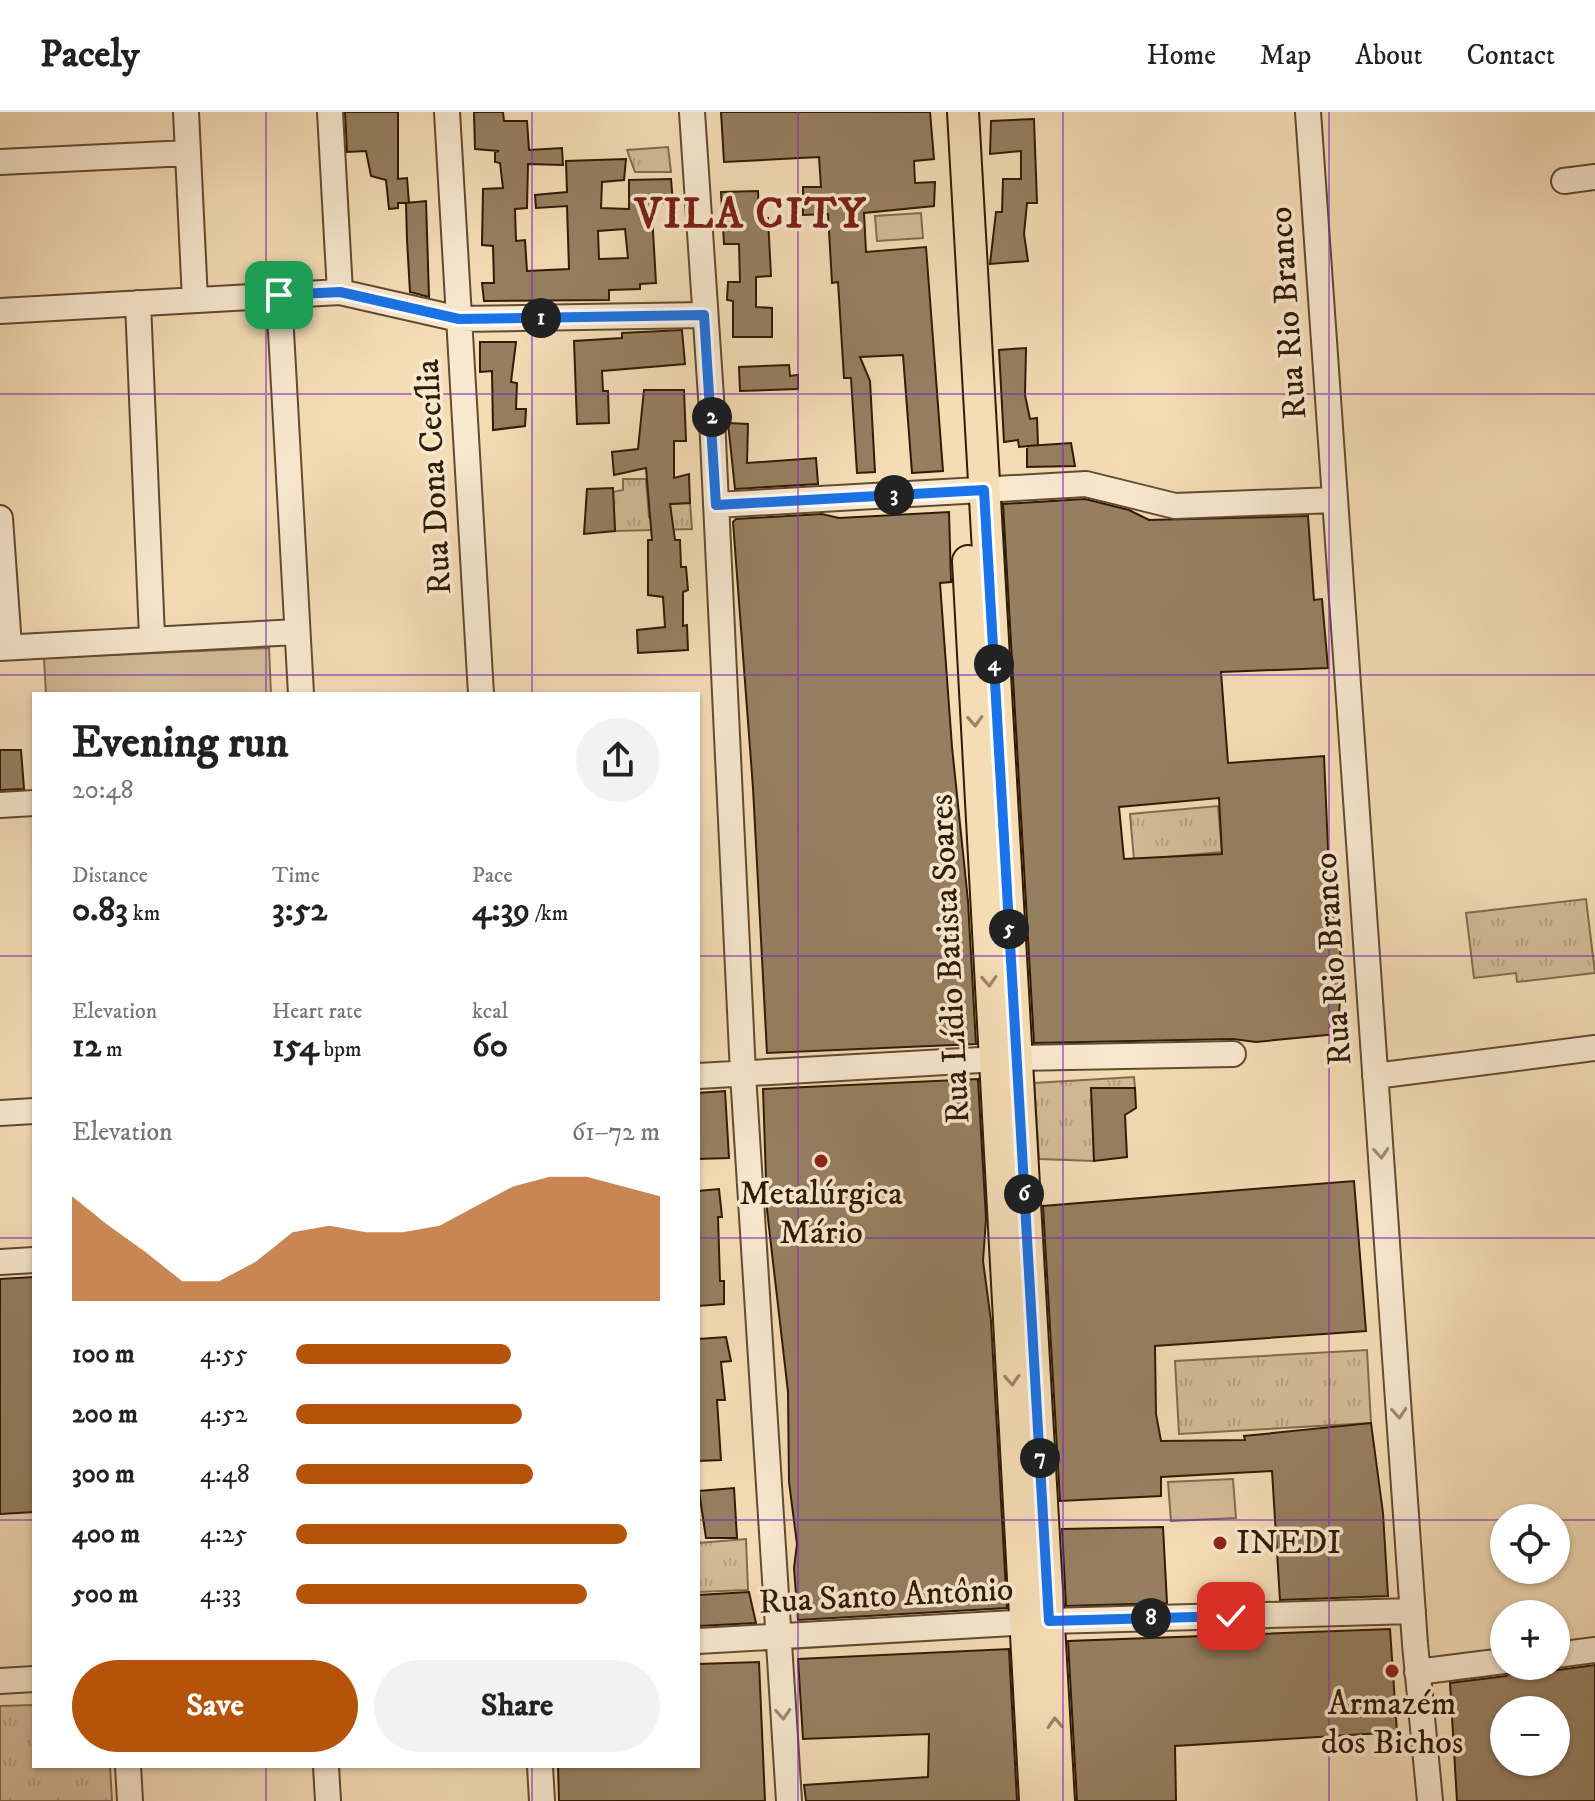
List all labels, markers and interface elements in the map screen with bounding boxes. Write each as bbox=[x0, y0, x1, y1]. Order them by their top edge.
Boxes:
text: Pacely bbox=[40, 31, 139, 79]
text: Home bbox=[1147, 38, 1216, 73]
text: Map bbox=[1260, 38, 1311, 73]
text: About bbox=[1355, 38, 1422, 73]
text: Contact bbox=[1466, 38, 1555, 73]
district label: VILA CITY bbox=[633, 189, 867, 241]
street label: Rua Rio Branco bbox=[1260, 205, 1316, 421]
pin bbox=[245, 261, 313, 329]
icon: arrive bbox=[257, 273, 301, 317]
pin: 1 bbox=[521, 298, 561, 338]
text: 1 bbox=[537, 304, 545, 331]
street label: Rua Dona Cecília bbox=[407, 358, 461, 596]
pin: 2 bbox=[692, 397, 732, 437]
text: 2 bbox=[707, 403, 717, 430]
pin: 3 bbox=[874, 475, 914, 515]
text: 3 bbox=[890, 481, 898, 508]
pin: 4 bbox=[974, 644, 1014, 684]
text: 4 bbox=[988, 650, 1000, 677]
one-way arrow bbox=[966, 715, 983, 728]
text: Evening run bbox=[72, 716, 289, 771]
button: share bbox=[576, 718, 660, 802]
text: 20:48 bbox=[72, 774, 134, 807]
street label: Rua Lídio Batista Soares bbox=[920, 793, 980, 1125]
street label: Rua Rio Branco bbox=[1305, 851, 1361, 1067]
text: Distance bbox=[72, 862, 148, 889]
text: Time bbox=[272, 862, 320, 889]
text: Pace bbox=[472, 862, 513, 889]
text: 0.83 bbox=[72, 889, 128, 931]
text: 3:52 bbox=[272, 889, 327, 931]
text: 4:39 bbox=[472, 889, 530, 931]
text: km bbox=[128, 900, 160, 927]
text: /km bbox=[530, 900, 568, 927]
pin: 5 bbox=[989, 909, 1029, 949]
text: 5 bbox=[1004, 915, 1014, 942]
one-way arrow bbox=[980, 975, 997, 988]
text: Elevation bbox=[72, 998, 157, 1025]
text: Heart rate bbox=[272, 998, 362, 1025]
text: kcal bbox=[472, 998, 508, 1025]
text: 12 bbox=[72, 1025, 101, 1067]
text: 154 bbox=[272, 1025, 319, 1067]
text: 60 bbox=[472, 1025, 508, 1067]
text: m bbox=[101, 1036, 122, 1063]
text: bpm bbox=[319, 1036, 362, 1063]
text: Elevation bbox=[72, 1116, 173, 1149]
text: 61–72 m bbox=[572, 1116, 660, 1149]
one-way arrow bbox=[1372, 1147, 1389, 1160]
marker: Metalúrgica Mário bbox=[812, 1152, 830, 1170]
place label: Metalúrgica Mário bbox=[739, 1173, 903, 1254]
pin: 6 bbox=[1004, 1174, 1044, 1214]
text: 6 bbox=[1018, 1180, 1030, 1207]
text: 100 m bbox=[72, 1338, 135, 1371]
text: 4:55 bbox=[200, 1338, 248, 1371]
one-way arrow bbox=[1004, 1374, 1021, 1387]
text: 200 m bbox=[72, 1398, 138, 1431]
text: 4:52 bbox=[200, 1398, 247, 1431]
one-way arrow bbox=[1390, 1407, 1407, 1420]
pin: 7 bbox=[1020, 1438, 1060, 1478]
text: 7 bbox=[1034, 1444, 1046, 1471]
text: 300 m bbox=[72, 1458, 135, 1491]
text: 4:48 bbox=[200, 1458, 250, 1491]
map controls bbox=[1490, 1504, 1570, 1776]
button: locate bbox=[1490, 1504, 1570, 1584]
text: 400 m bbox=[72, 1518, 140, 1551]
text: 4:25 bbox=[200, 1518, 247, 1551]
place label: INEDI bbox=[1236, 1522, 1341, 1564]
marker: INEDI bbox=[1211, 1534, 1229, 1552]
street label: Rua Santo Antônio bbox=[758, 1568, 1014, 1624]
text: 500 m bbox=[72, 1578, 138, 1611]
text: 4:33 bbox=[200, 1578, 241, 1611]
pin bbox=[1197, 1582, 1265, 1650]
icon: check bbox=[1209, 1594, 1253, 1638]
pin: 8 bbox=[1131, 1598, 1171, 1638]
button: + bbox=[1490, 1600, 1570, 1680]
text: 8 bbox=[1145, 1604, 1157, 1631]
button: Save bbox=[72, 1660, 358, 1752]
button: Share bbox=[374, 1660, 660, 1752]
marker: Armazém dos Bichos bbox=[1383, 1662, 1401, 1680]
place label: Armazém dos Bichos bbox=[1321, 1683, 1463, 1764]
button: − bbox=[1490, 1696, 1570, 1776]
one-way arrow bbox=[774, 1708, 791, 1721]
one-way arrow bbox=[1047, 1716, 1064, 1729]

